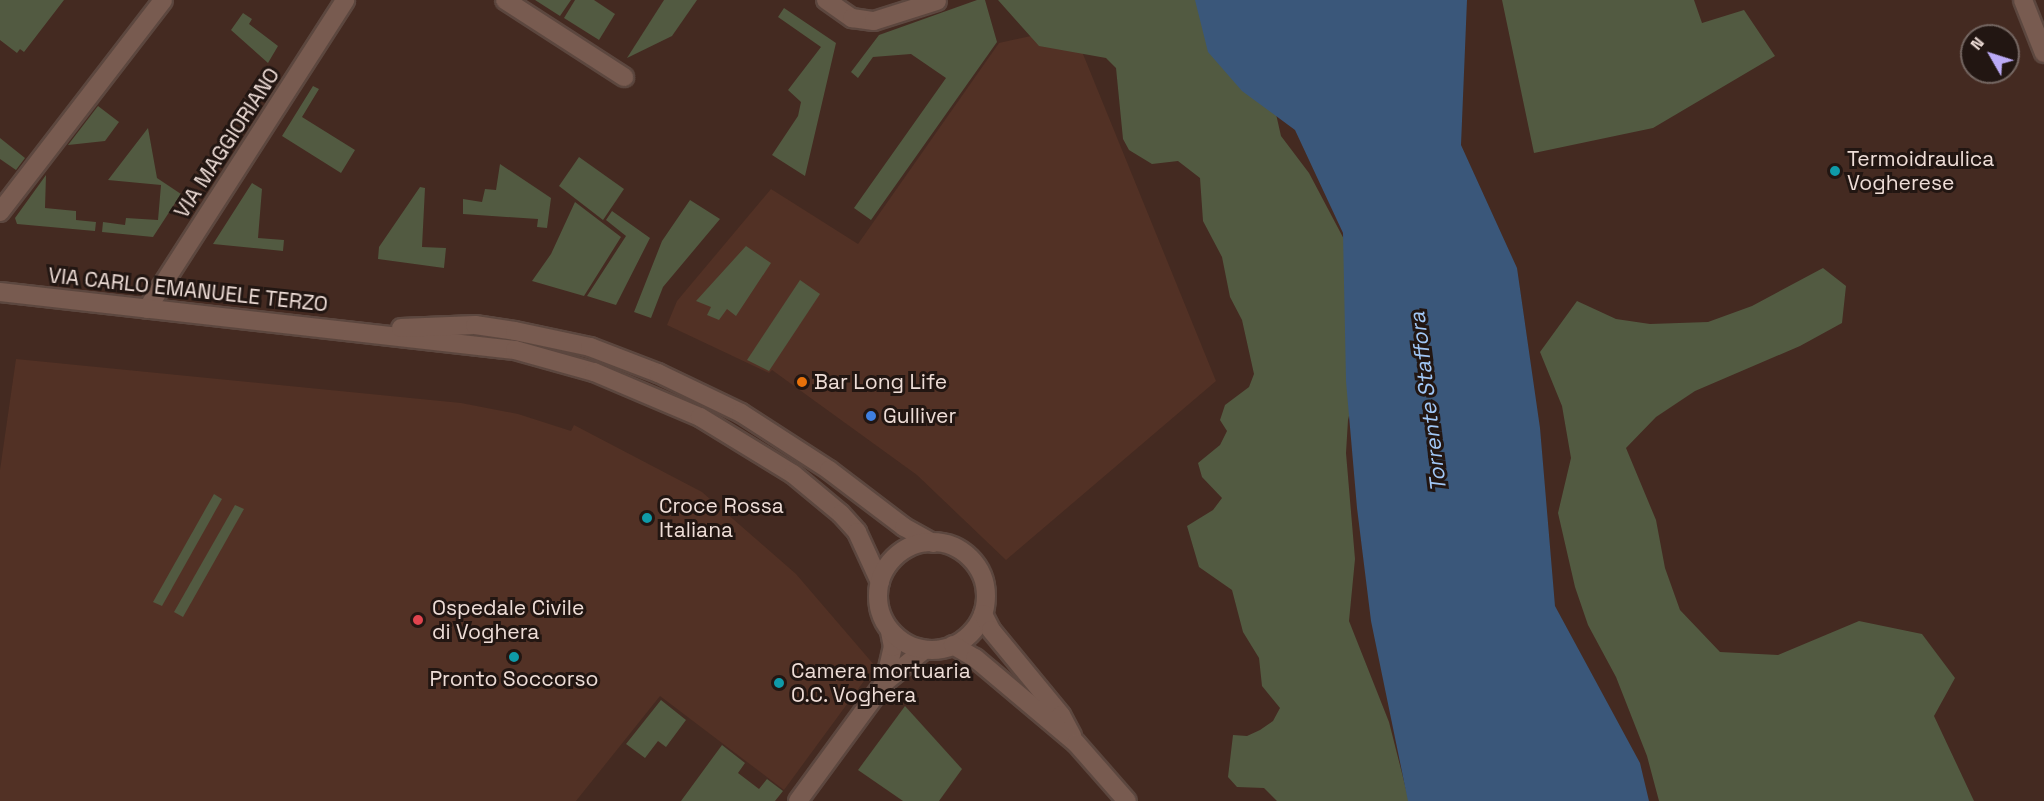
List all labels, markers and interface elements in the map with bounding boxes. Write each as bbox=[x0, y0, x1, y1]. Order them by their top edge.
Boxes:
north arrow bbox=[1960, 24, 2020, 84]
text: N bbox=[1966, 33, 1989, 54]
street label: VIA MAGGIORIANO bbox=[169, 63, 285, 223]
place label: Termoidraulica Vogherese bbox=[1847, 146, 1994, 196]
marker: Termoidraulica Vogherese bbox=[1828, 164, 1842, 178]
street label: VIA CARLO EMANUELE TERZO bbox=[46, 263, 330, 317]
water label: Torrente Staffora bbox=[1404, 311, 1452, 493]
place label: Bar Long Life bbox=[814, 369, 947, 395]
marker: Bar Long Life bbox=[795, 375, 809, 389]
place label: Gulliver bbox=[883, 403, 956, 429]
marker: Gulliver bbox=[864, 409, 878, 423]
place label: Croce Rossa Italiana bbox=[659, 493, 784, 543]
marker: Croce Rossa Italiana bbox=[640, 511, 654, 525]
place label: Ospedale Civile di Voghera bbox=[432, 595, 584, 645]
marker: Ospedale Civile di Voghera bbox=[409, 611, 427, 629]
marker: Pronto Soccorso bbox=[507, 650, 521, 664]
place label: Camera mortuaria O.C. Voghera bbox=[791, 658, 971, 708]
place label: Pronto Soccorso bbox=[429, 666, 599, 692]
marker: Camera mortuaria O.C. Voghera bbox=[772, 676, 786, 690]

